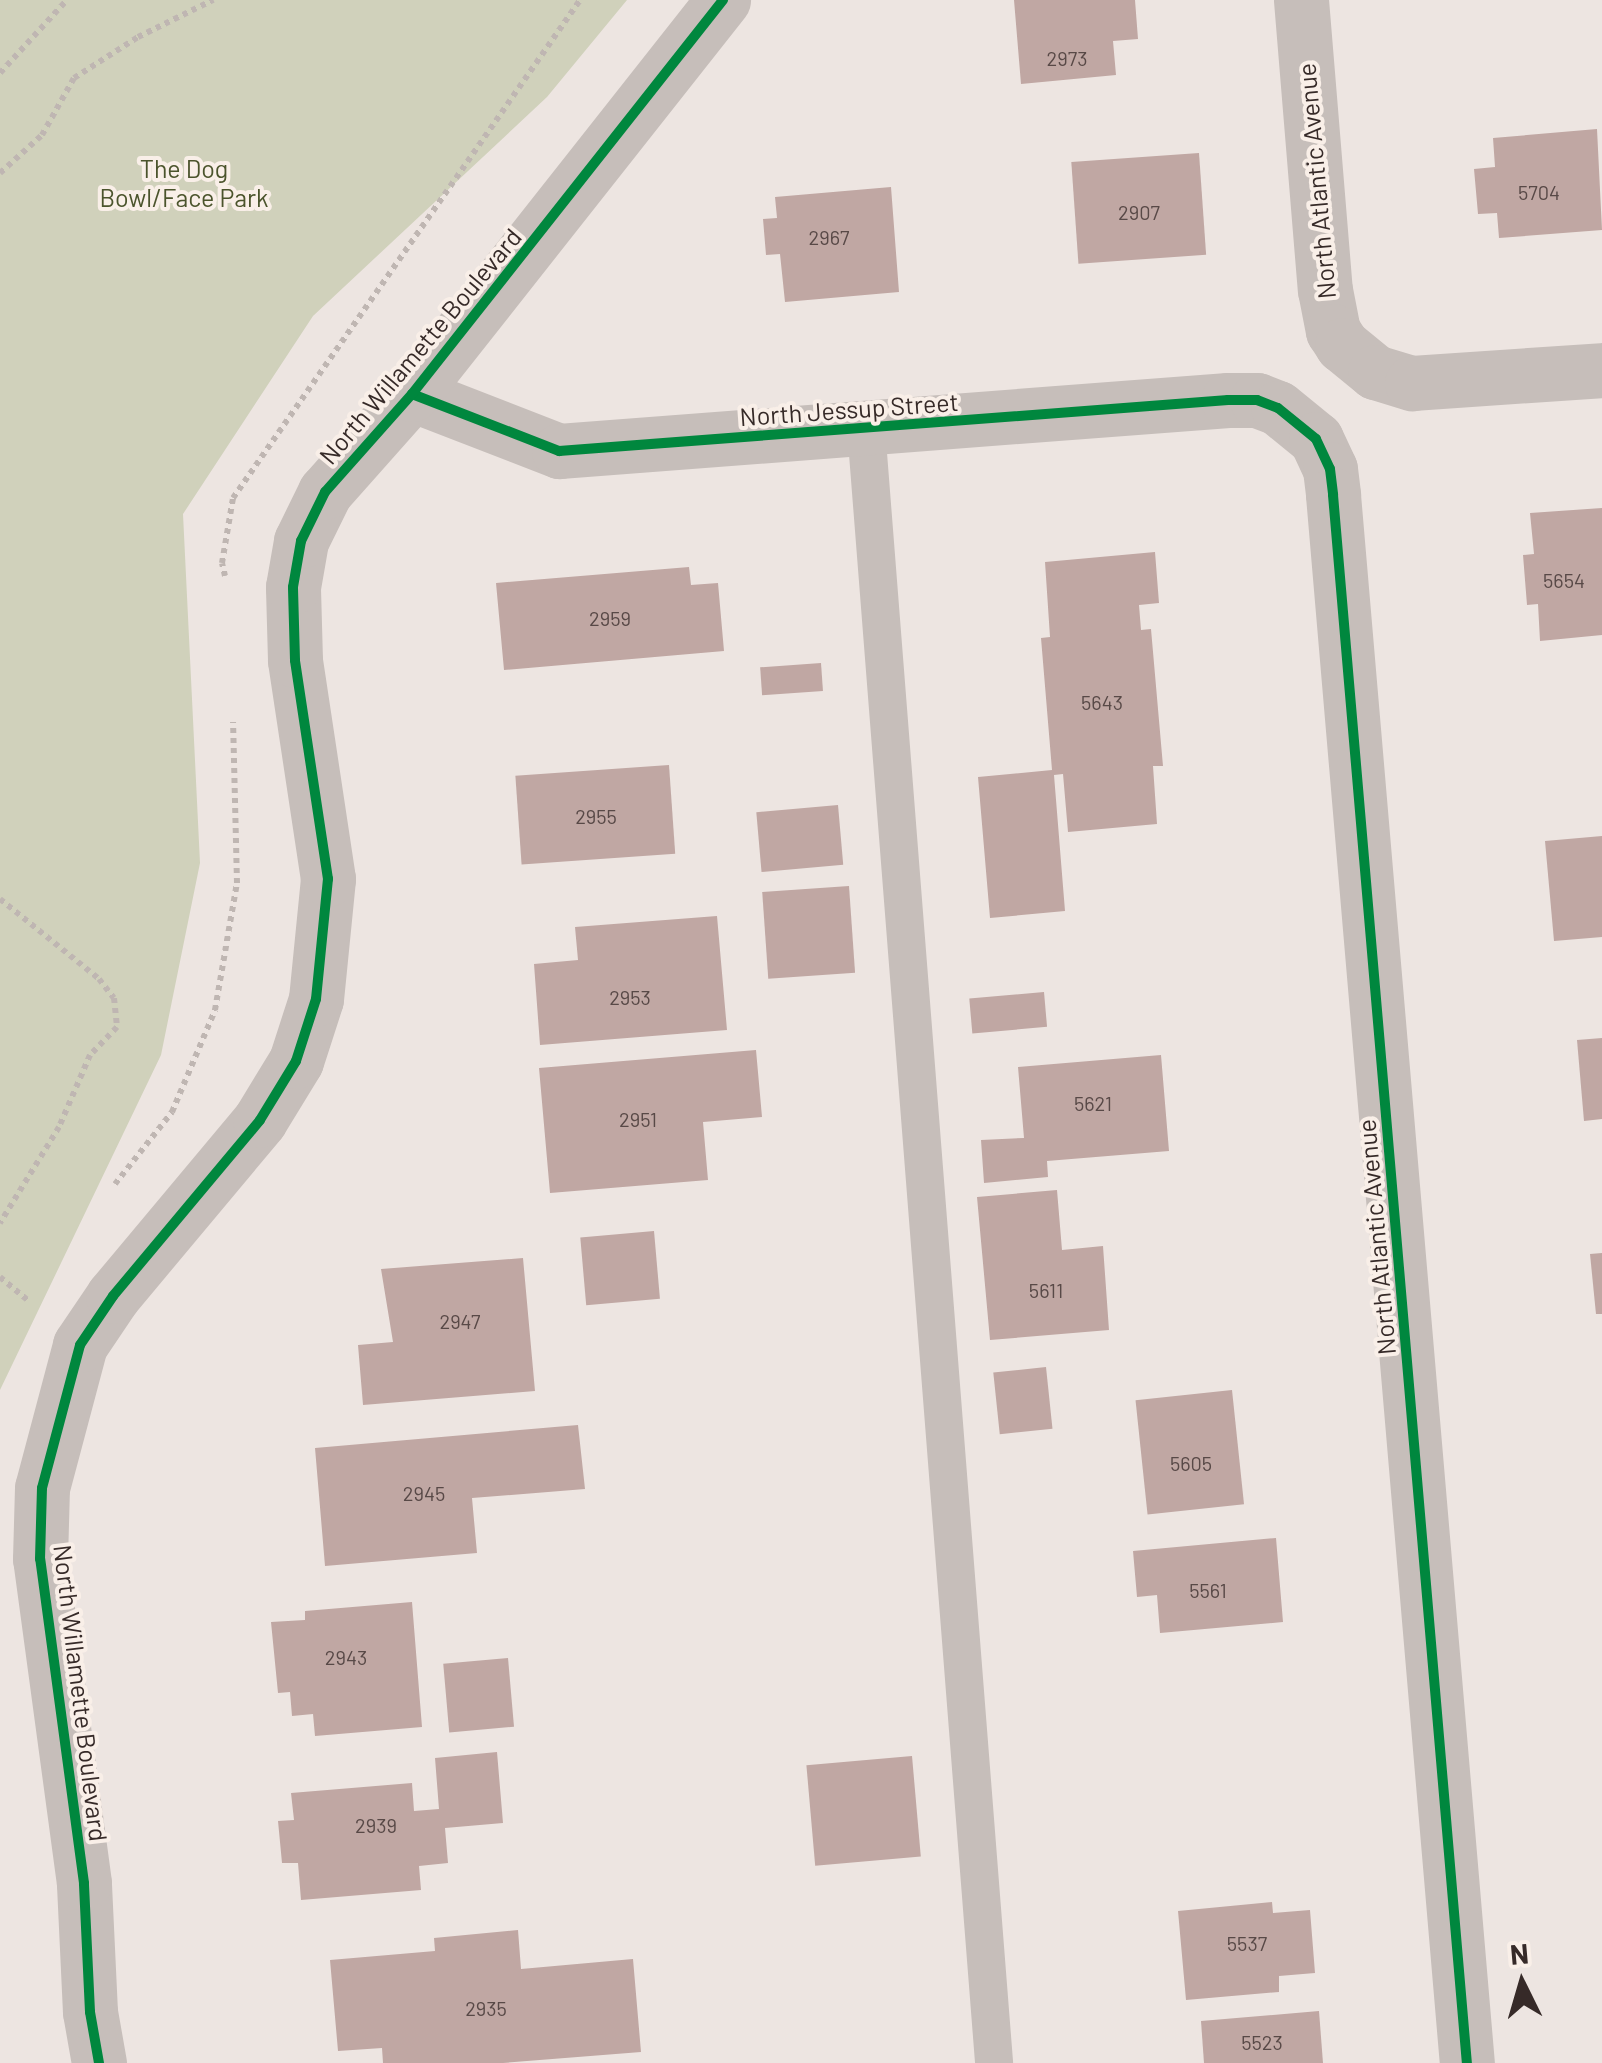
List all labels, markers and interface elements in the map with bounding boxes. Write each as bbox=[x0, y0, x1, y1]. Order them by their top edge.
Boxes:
house number: 2973 bbox=[1047, 46, 1087, 70]
street label: North Atlantic Avenue bbox=[1291, 62, 1341, 300]
park label: The Dog Bowl/Face Park bbox=[99, 154, 269, 213]
house number: 5704 bbox=[1518, 180, 1560, 204]
house number: 2907 bbox=[1118, 200, 1160, 224]
street label: North Willamette Boulevard bbox=[313, 222, 527, 470]
house number: 2967 bbox=[809, 225, 849, 249]
street label: North Jessup Street bbox=[739, 386, 959, 432]
house number: 5654 bbox=[1543, 568, 1585, 592]
house number: 2959 bbox=[589, 606, 631, 630]
house number: 5643 bbox=[1081, 690, 1123, 714]
house number: 2955 bbox=[575, 804, 617, 828]
house number: 2953 bbox=[609, 985, 651, 1009]
house number: 5621 bbox=[1074, 1091, 1112, 1115]
house number: 2951 bbox=[619, 1107, 657, 1131]
street label: North Atlantic Avenue bbox=[1351, 1118, 1401, 1356]
house number: 5611 bbox=[1029, 1278, 1063, 1302]
house number: 2947 bbox=[439, 1309, 481, 1333]
house number: 5605 bbox=[1170, 1451, 1212, 1475]
house number: 2945 bbox=[403, 1481, 445, 1505]
street label: North Willamette Boulevard bbox=[48, 1543, 114, 1843]
house number: 5561 bbox=[1189, 1578, 1227, 1602]
house number: 2943 bbox=[325, 1645, 367, 1669]
house number: 2939 bbox=[355, 1813, 397, 1837]
house number: 5537 bbox=[1227, 1931, 1267, 1955]
north arrow bbox=[1472, 1933, 1572, 2033]
text: N bbox=[1509, 1935, 1530, 1971]
house number: 2935 bbox=[465, 1996, 507, 2020]
house number: 5523 bbox=[1241, 2030, 1283, 2054]

